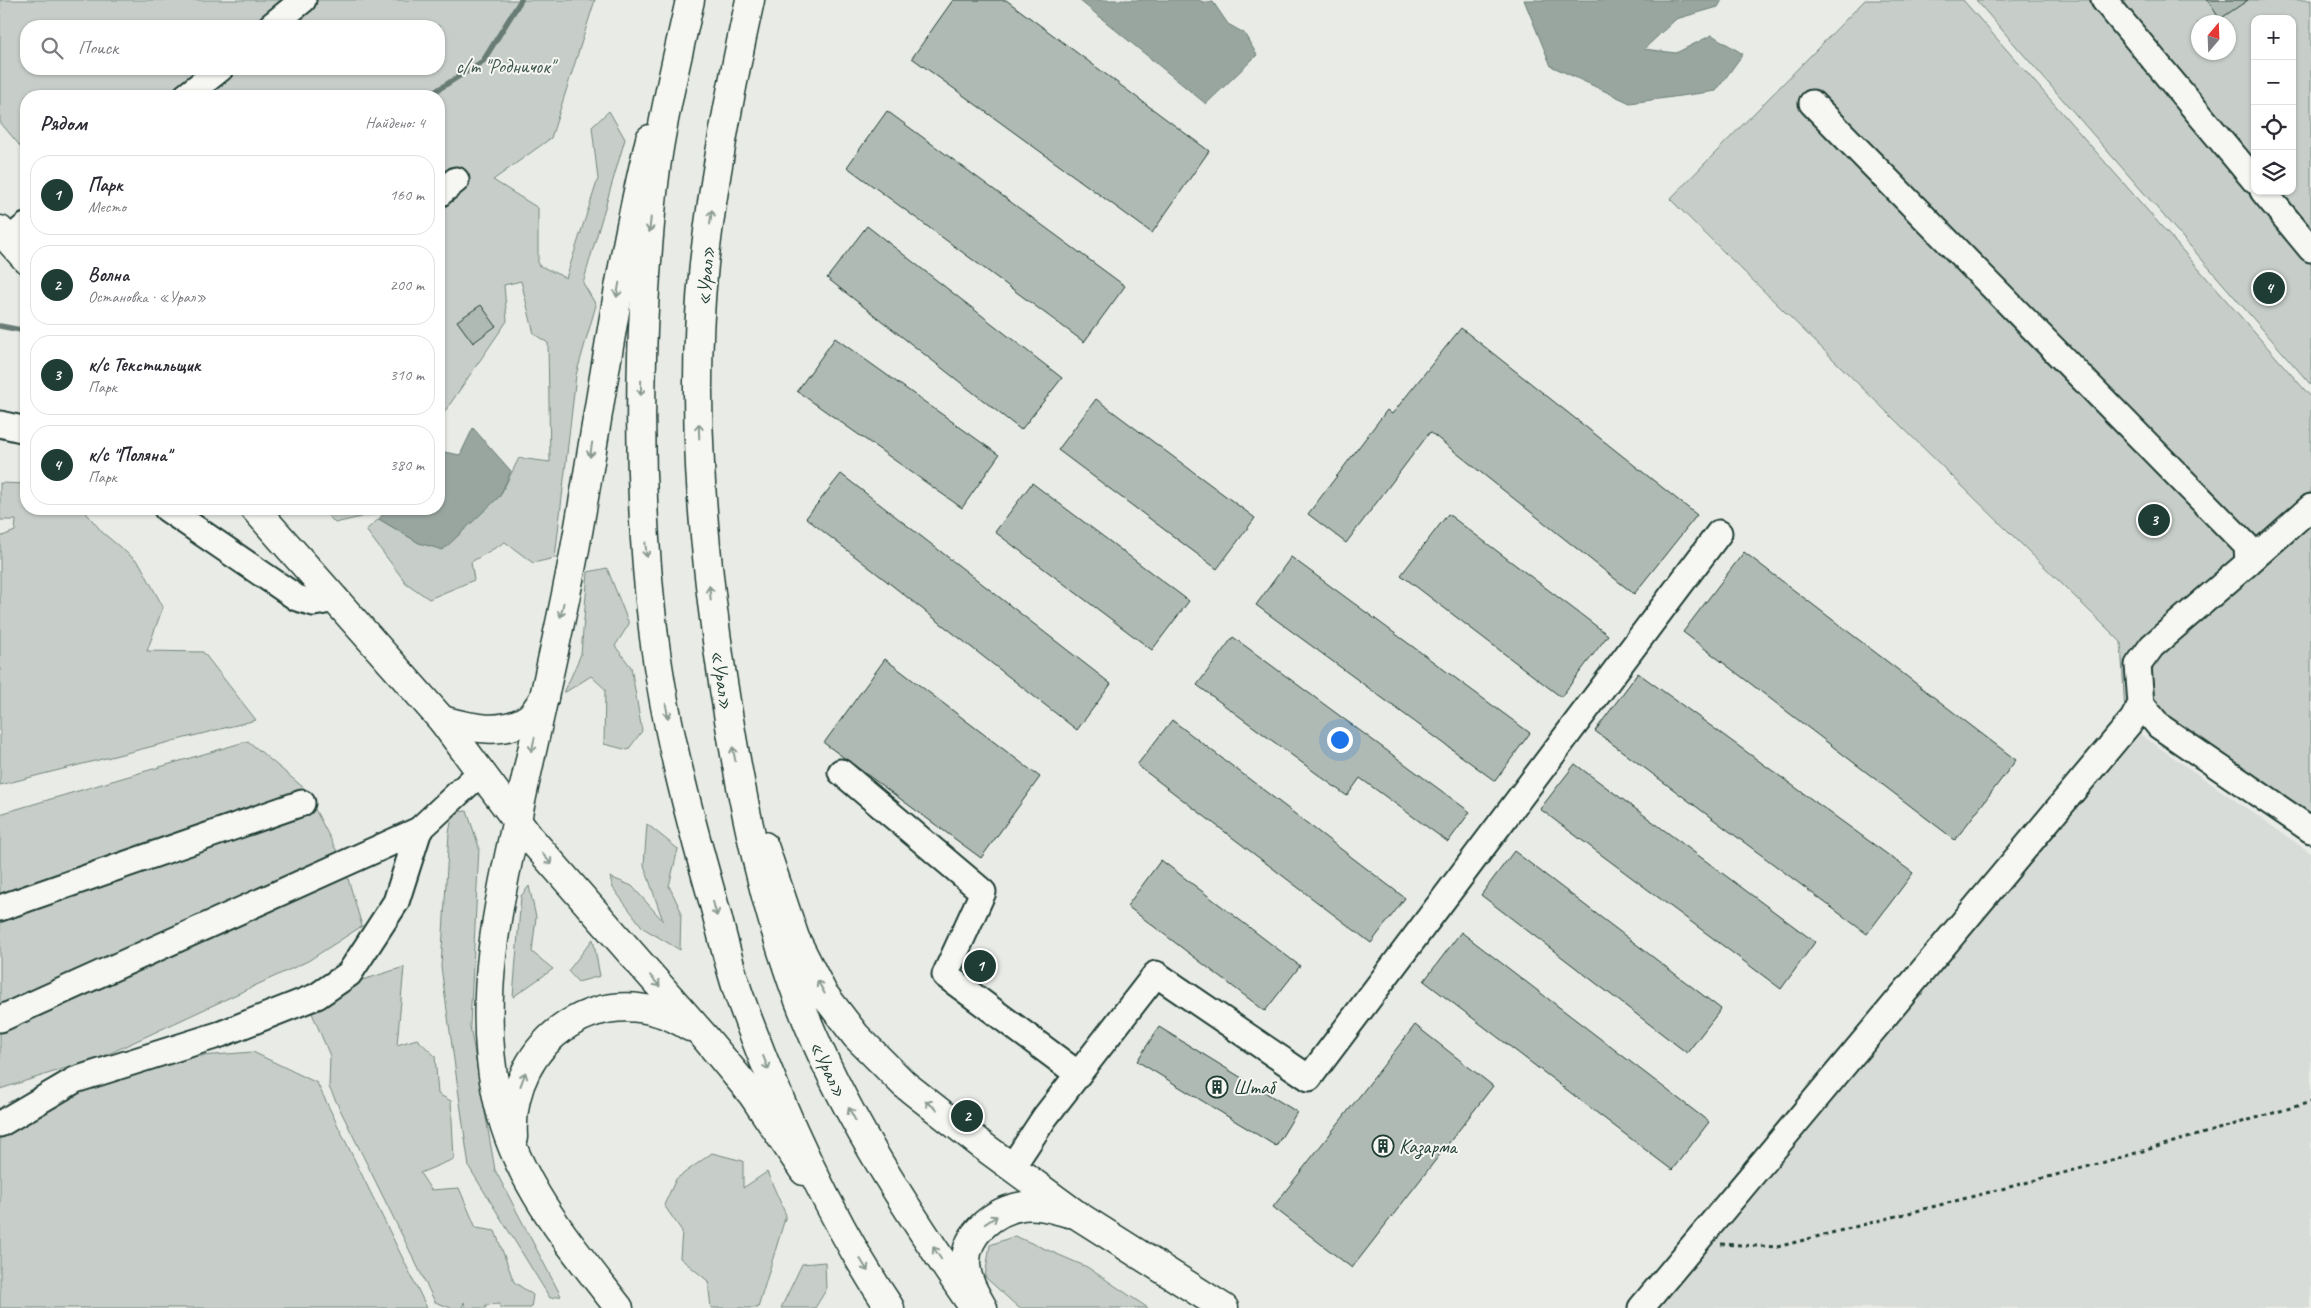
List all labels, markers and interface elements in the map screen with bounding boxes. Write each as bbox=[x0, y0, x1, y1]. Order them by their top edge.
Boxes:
north arrow bbox=[2191, 15, 2236, 60]
map controls bbox=[2251, 15, 2296, 195]
button: + bbox=[2251, 15, 2296, 60]
search box bbox=[20, 20, 445, 75]
icon: search bbox=[38, 34, 66, 62]
text: Поиск bbox=[78, 36, 118, 60]
park label: с/т "Родничок" bbox=[456, 54, 559, 79]
button: − bbox=[2251, 60, 2296, 105]
button: locate bbox=[2251, 105, 2296, 150]
text: Рядом bbox=[40, 110, 87, 136]
text: Найдено: 4 bbox=[365, 113, 425, 133]
button: layers bbox=[2251, 150, 2296, 195]
text: Парк bbox=[88, 173, 123, 197]
text: 1 bbox=[53, 185, 61, 205]
text: 160 m bbox=[390, 185, 424, 205]
text: Место bbox=[88, 197, 126, 217]
one-way arrow bbox=[706, 209, 716, 225]
one-way arrow bbox=[645, 217, 655, 233]
street label: «Урал» bbox=[690, 245, 721, 307]
text: Волна bbox=[88, 263, 129, 287]
pin: 4 bbox=[2253, 269, 2285, 307]
text: 2 bbox=[53, 275, 61, 295]
text: 200 m bbox=[390, 275, 424, 295]
one-way arrow bbox=[613, 282, 623, 298]
text: Остановка · «Урал» bbox=[88, 287, 206, 307]
text: к/с Текстильщик bbox=[88, 353, 200, 377]
text: 3 bbox=[53, 365, 61, 385]
text: 310 m bbox=[390, 365, 424, 385]
text: Парк bbox=[88, 377, 117, 397]
one-way arrow bbox=[636, 379, 645, 395]
one-way arrow bbox=[695, 423, 704, 439]
one-way arrow bbox=[586, 442, 596, 458]
text: к/с "Поляна" bbox=[88, 443, 171, 467]
text: 4 bbox=[53, 455, 61, 475]
text: 380 m bbox=[390, 455, 424, 475]
text: Парк bbox=[88, 467, 117, 487]
pin: 3 bbox=[2138, 501, 2170, 539]
one-way arrow bbox=[641, 542, 651, 558]
one-way arrow bbox=[705, 585, 715, 601]
one-way arrow bbox=[557, 602, 566, 618]
street label: «Урал» bbox=[705, 648, 739, 711]
one-way arrow bbox=[663, 702, 673, 718]
your location bbox=[1327, 727, 1353, 753]
one-way arrow bbox=[528, 737, 537, 753]
one-way arrow bbox=[729, 746, 739, 762]
one-way arrow bbox=[542, 852, 553, 865]
one-way arrow bbox=[711, 900, 720, 916]
pin: 1 bbox=[964, 947, 996, 985]
one-way arrow bbox=[649, 974, 661, 987]
one-way arrow bbox=[815, 981, 825, 995]
street label: «Урал» bbox=[804, 1037, 852, 1101]
one-way arrow bbox=[762, 1054, 771, 1070]
one-way arrow bbox=[519, 1071, 528, 1087]
building icon: Штаб bbox=[1205, 1075, 1229, 1099]
place label: Штаб bbox=[1233, 1075, 1278, 1100]
pin: 2 bbox=[951, 1097, 983, 1135]
one-way arrow bbox=[924, 1100, 938, 1110]
one-way arrow bbox=[847, 1107, 857, 1122]
building icon: Казарма bbox=[1371, 1134, 1395, 1158]
place label: Казарма bbox=[1399, 1134, 1458, 1160]
one-way arrow bbox=[984, 1215, 998, 1225]
one-way arrow bbox=[932, 1246, 942, 1260]
one-way arrow bbox=[859, 1257, 869, 1271]

